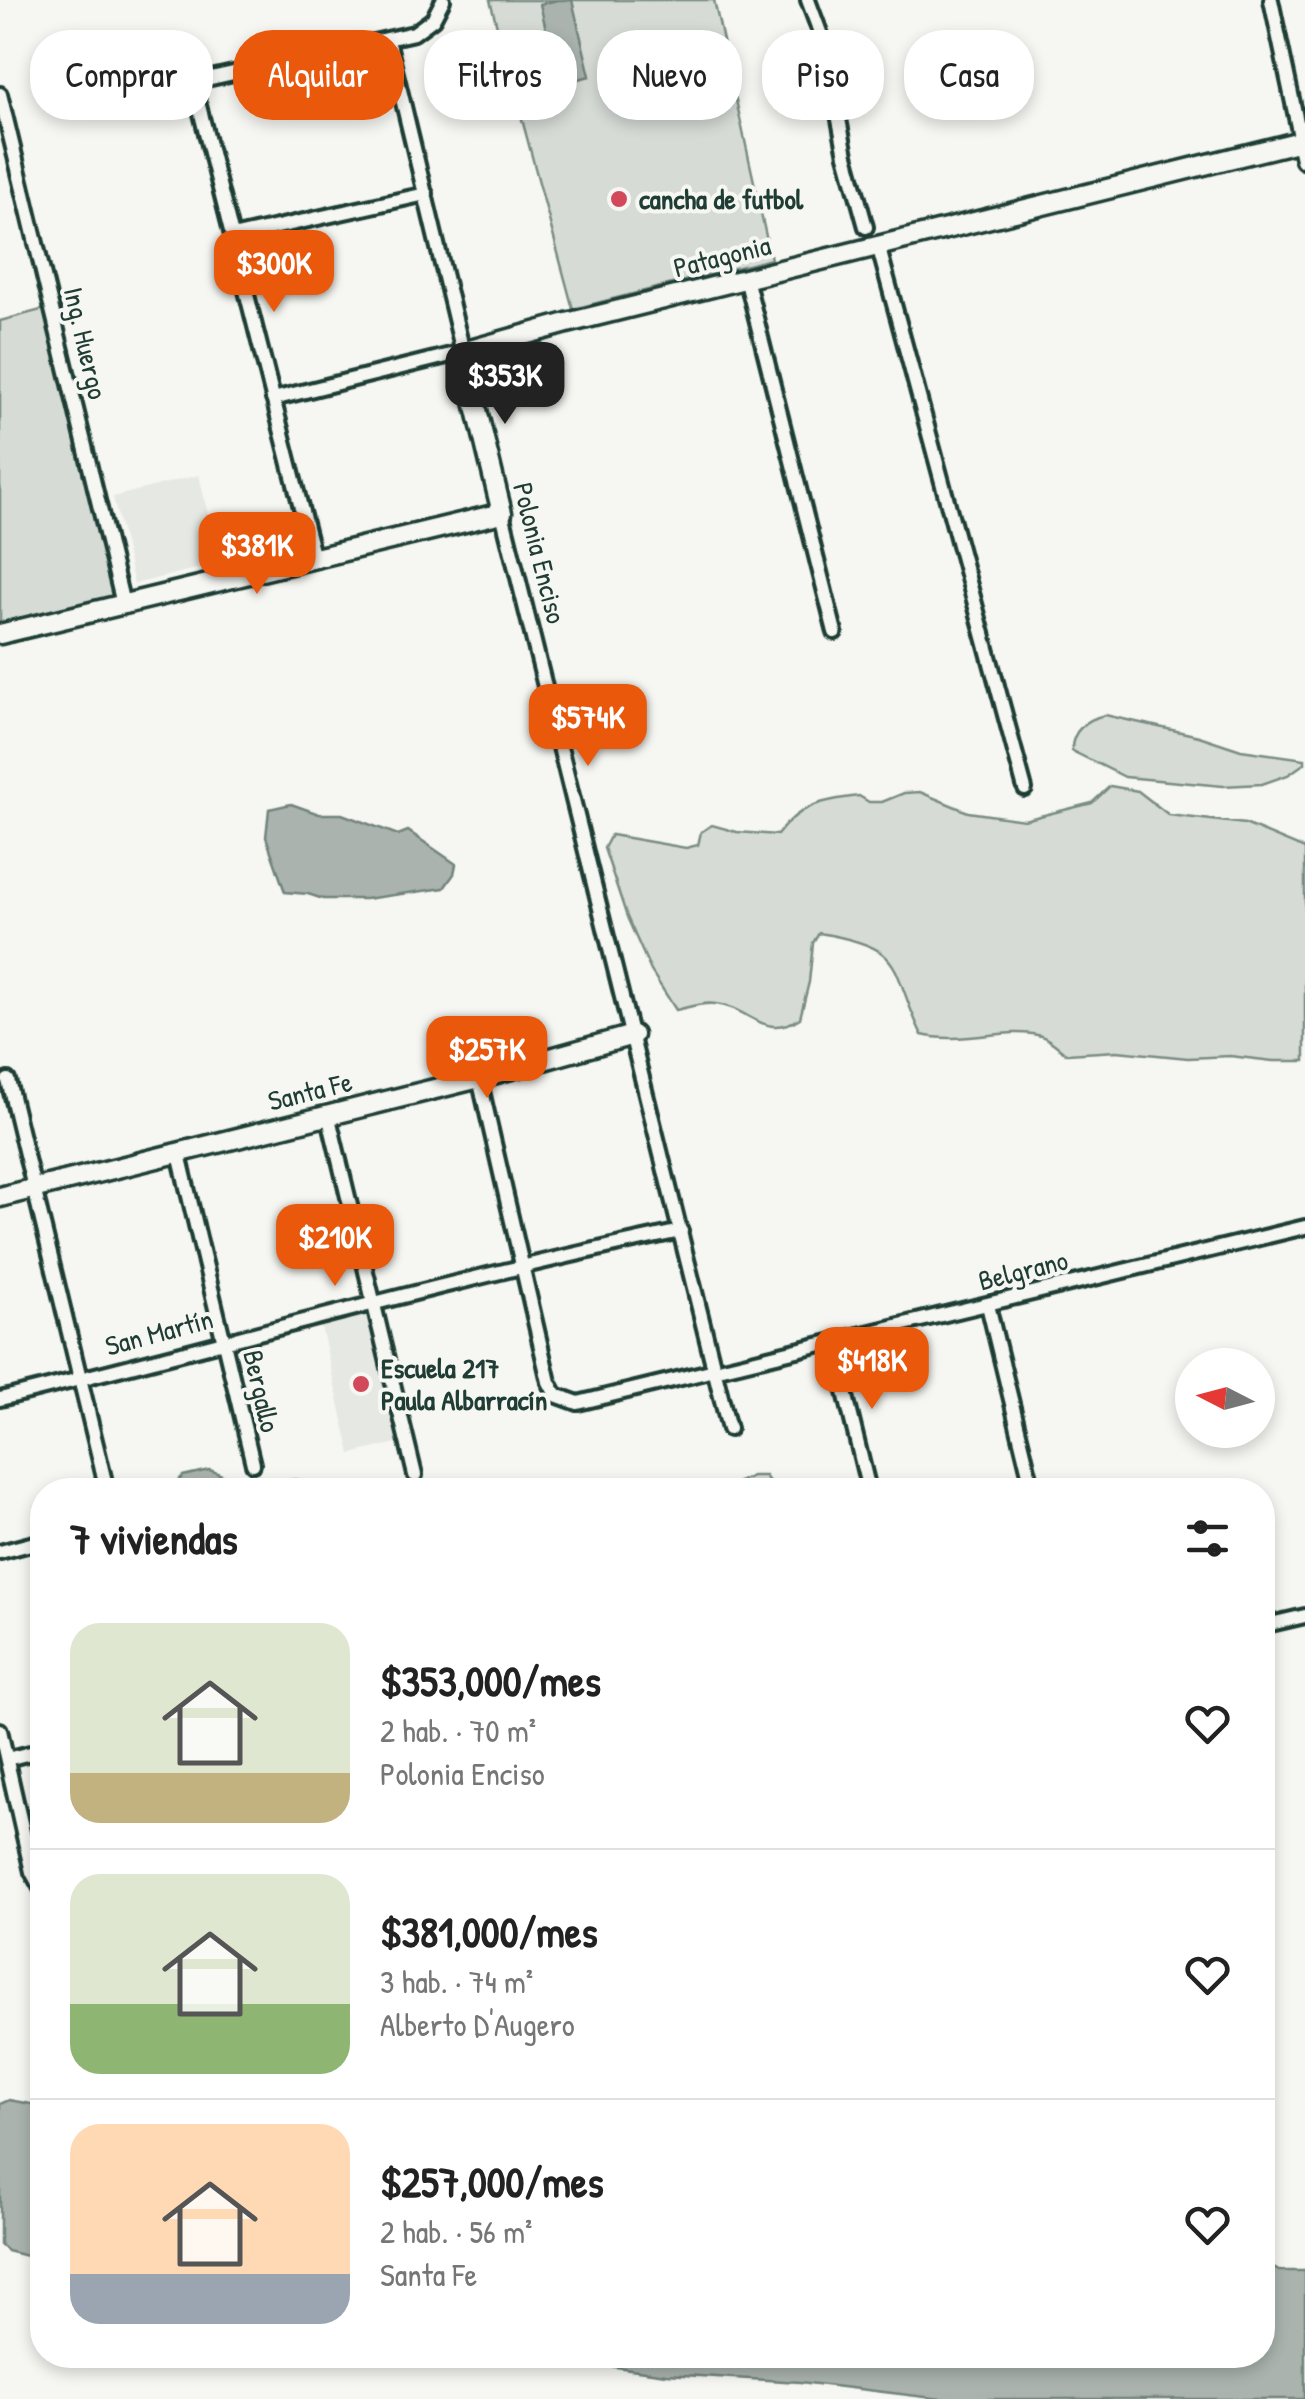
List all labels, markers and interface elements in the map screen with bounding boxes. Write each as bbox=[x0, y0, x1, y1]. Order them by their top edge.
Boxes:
chip: Comprar bbox=[30, 30, 213, 120]
chip: Alquilar bbox=[233, 30, 404, 120]
chip: Filtros bbox=[424, 30, 577, 120]
chip: Nuevo bbox=[597, 30, 742, 120]
chip: Piso bbox=[762, 30, 884, 120]
chip: Casa bbox=[904, 30, 1034, 120]
place label: cancha de futbol bbox=[639, 180, 804, 218]
marker: cancha de futbol bbox=[608, 188, 630, 210]
street label: Patagonia bbox=[670, 226, 775, 286]
pin: $300K bbox=[204, 230, 344, 315]
text: $300K bbox=[236, 241, 312, 284]
street label: Ing. Huergo bbox=[55, 283, 117, 403]
pin: $353K bbox=[435, 342, 575, 427]
text: $353K bbox=[467, 353, 543, 396]
street label: Polonia Enciso bbox=[504, 479, 576, 627]
pin: $381K bbox=[187, 512, 327, 597]
text: $381K bbox=[221, 523, 293, 566]
pin: $574K bbox=[518, 684, 658, 769]
text: $574K bbox=[551, 695, 625, 738]
pin: $257K bbox=[417, 1016, 557, 1101]
text: $257K bbox=[448, 1027, 526, 1070]
street label: Santa Fe bbox=[264, 1062, 356, 1120]
pin: $210K bbox=[265, 1204, 405, 1289]
text: $210K bbox=[298, 1215, 372, 1258]
street label: Belgrano bbox=[974, 1241, 1072, 1299]
street label: San Martín bbox=[101, 1299, 217, 1365]
pin: $418K bbox=[802, 1327, 942, 1412]
text: $418K bbox=[837, 1338, 907, 1381]
street label: Bergallo bbox=[234, 1346, 290, 1436]
north arrow bbox=[1175, 1348, 1275, 1448]
map controls bbox=[1175, 1348, 1275, 1448]
place label: Escuela 217 Paula Albarracín bbox=[381, 1349, 547, 1419]
marker: Escuela 217 Paula Albarracín bbox=[350, 1373, 372, 1395]
text: 7 viviendas bbox=[70, 1510, 238, 1567]
icon: filters bbox=[1180, 1511, 1235, 1566]
text: $353,000/mes bbox=[380, 1652, 601, 1709]
icon: home bbox=[150, 1663, 270, 1783]
icon: heart bbox=[1180, 1696, 1235, 1751]
text: 2 hab. · 70 m² bbox=[380, 1709, 536, 1752]
text: Polonia Enciso bbox=[380, 1752, 545, 1795]
text: $381,000/mes bbox=[380, 1903, 598, 1960]
icon: home bbox=[150, 1914, 270, 2034]
icon: heart bbox=[1180, 1947, 1235, 2002]
text: 3 hab. · 74 m² bbox=[380, 1960, 533, 2003]
text: Alberto D'Augero bbox=[380, 2003, 575, 2046]
text: $257,000/mes bbox=[380, 2153, 604, 2210]
icon: home bbox=[150, 2164, 270, 2284]
icon: heart bbox=[1180, 2197, 1235, 2252]
text: 2 hab. · 56 m² bbox=[380, 2210, 532, 2253]
text: Santa Fe bbox=[380, 2253, 477, 2296]

